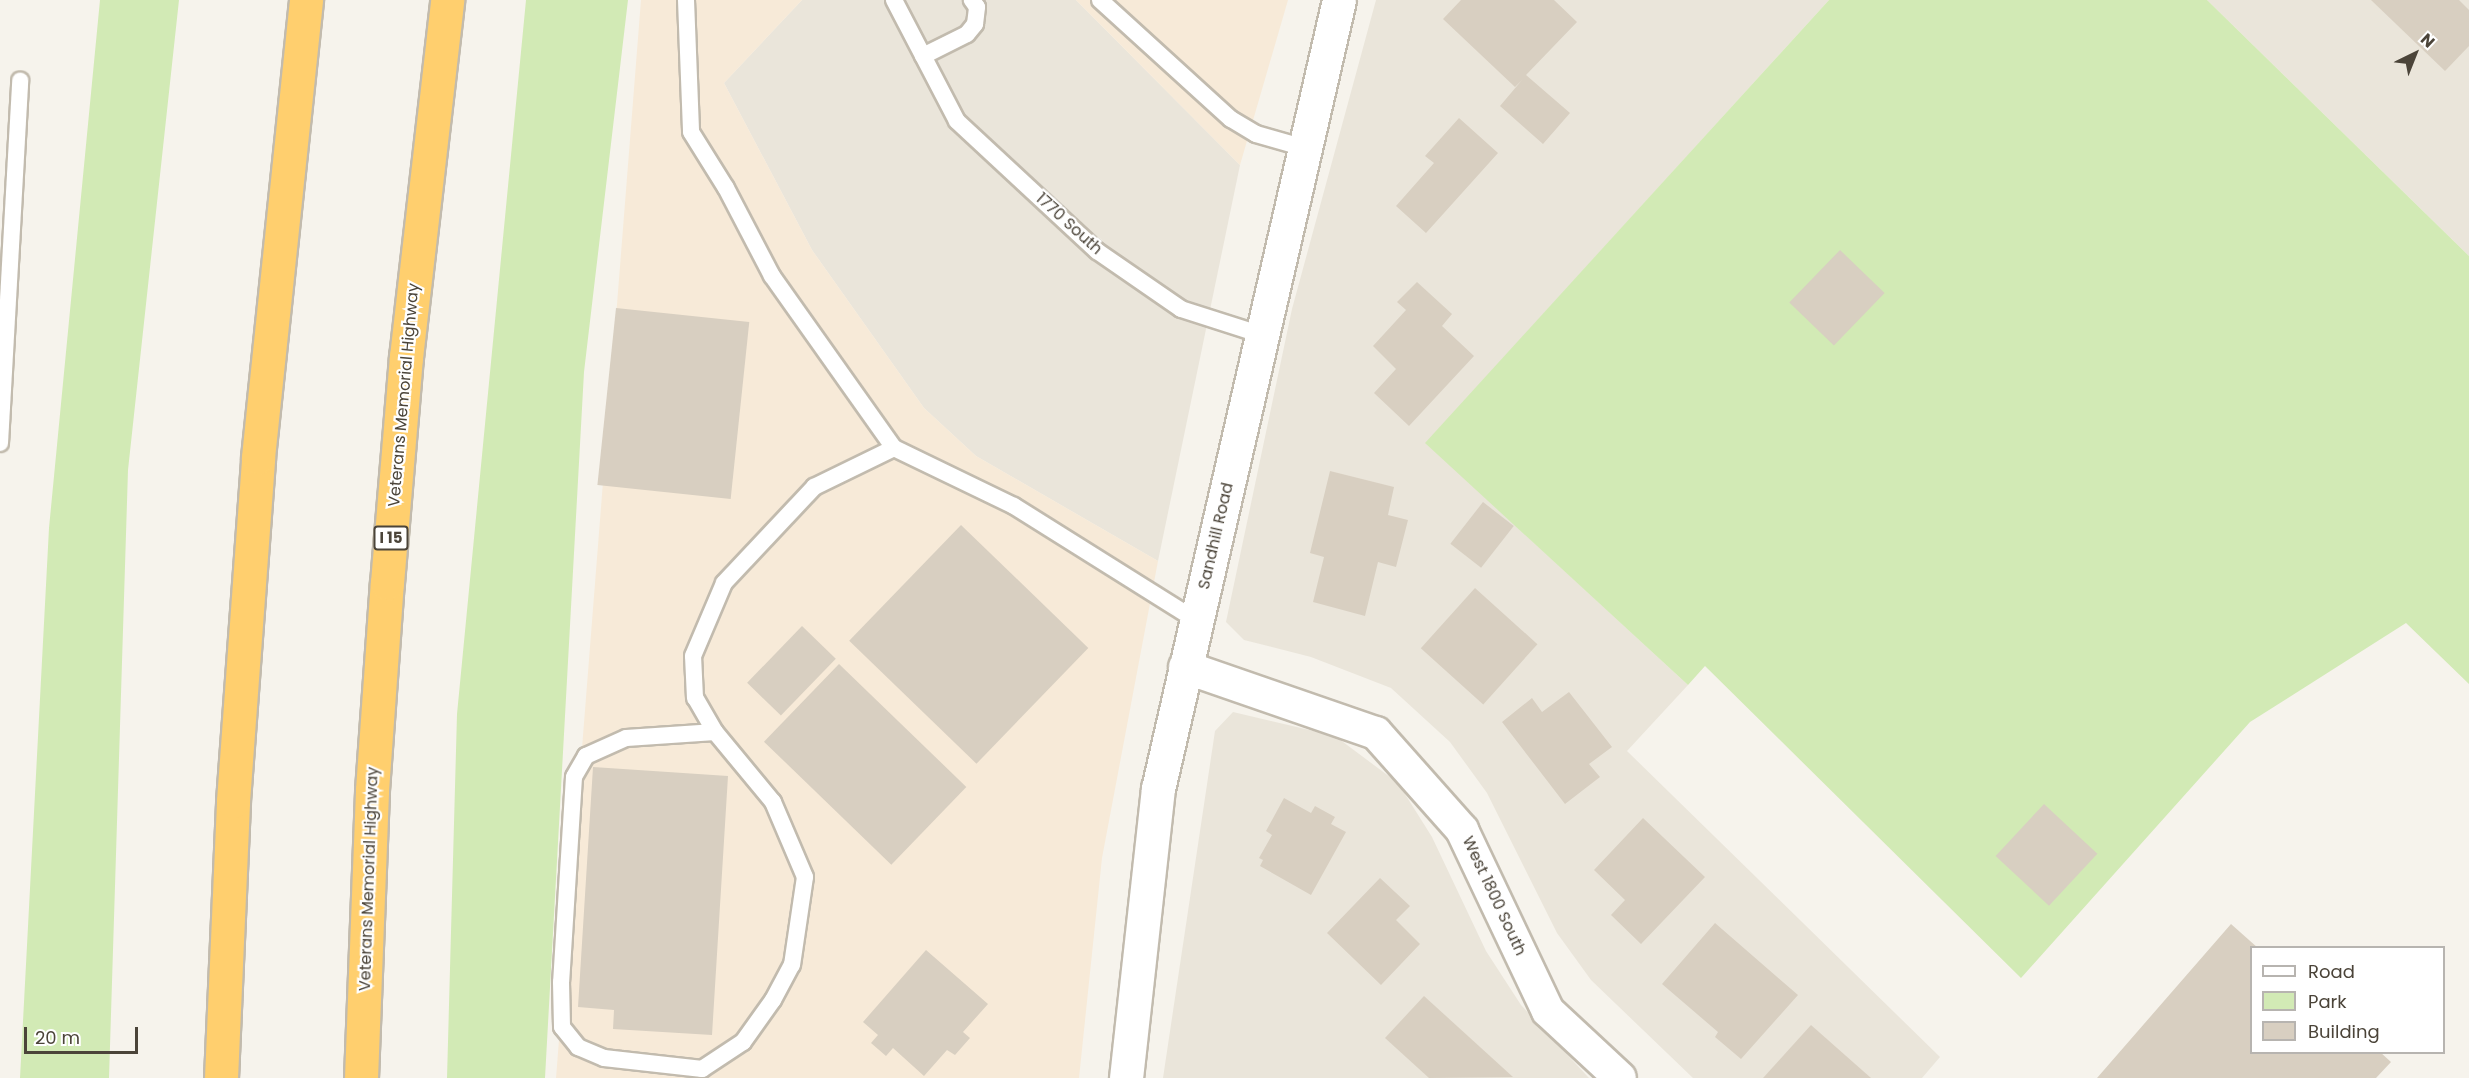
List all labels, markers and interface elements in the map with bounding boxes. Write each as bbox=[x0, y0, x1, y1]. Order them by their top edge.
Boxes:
north arrow bbox=[2385, 24, 2445, 84]
text: N bbox=[2415, 28, 2440, 53]
street label: 1770 South bbox=[1032, 189, 1106, 259]
street label: Veterans Memorial Highway bbox=[385, 282, 423, 508]
street label: Sandhill Road bbox=[1194, 481, 1238, 591]
road number: I 15 bbox=[373, 526, 409, 550]
street label: Veterans Memorial Highway bbox=[355, 766, 383, 992]
street label: West 1800 South bbox=[1458, 833, 1530, 959]
legend bbox=[2250, 946, 2445, 1054]
text: Road bbox=[2308, 959, 2355, 984]
text: Park bbox=[2308, 989, 2347, 1014]
scale bar bbox=[27, 1015, 141, 1053]
text: Building bbox=[2308, 1019, 2380, 1044]
text: 20 m bbox=[35, 1025, 80, 1050]

